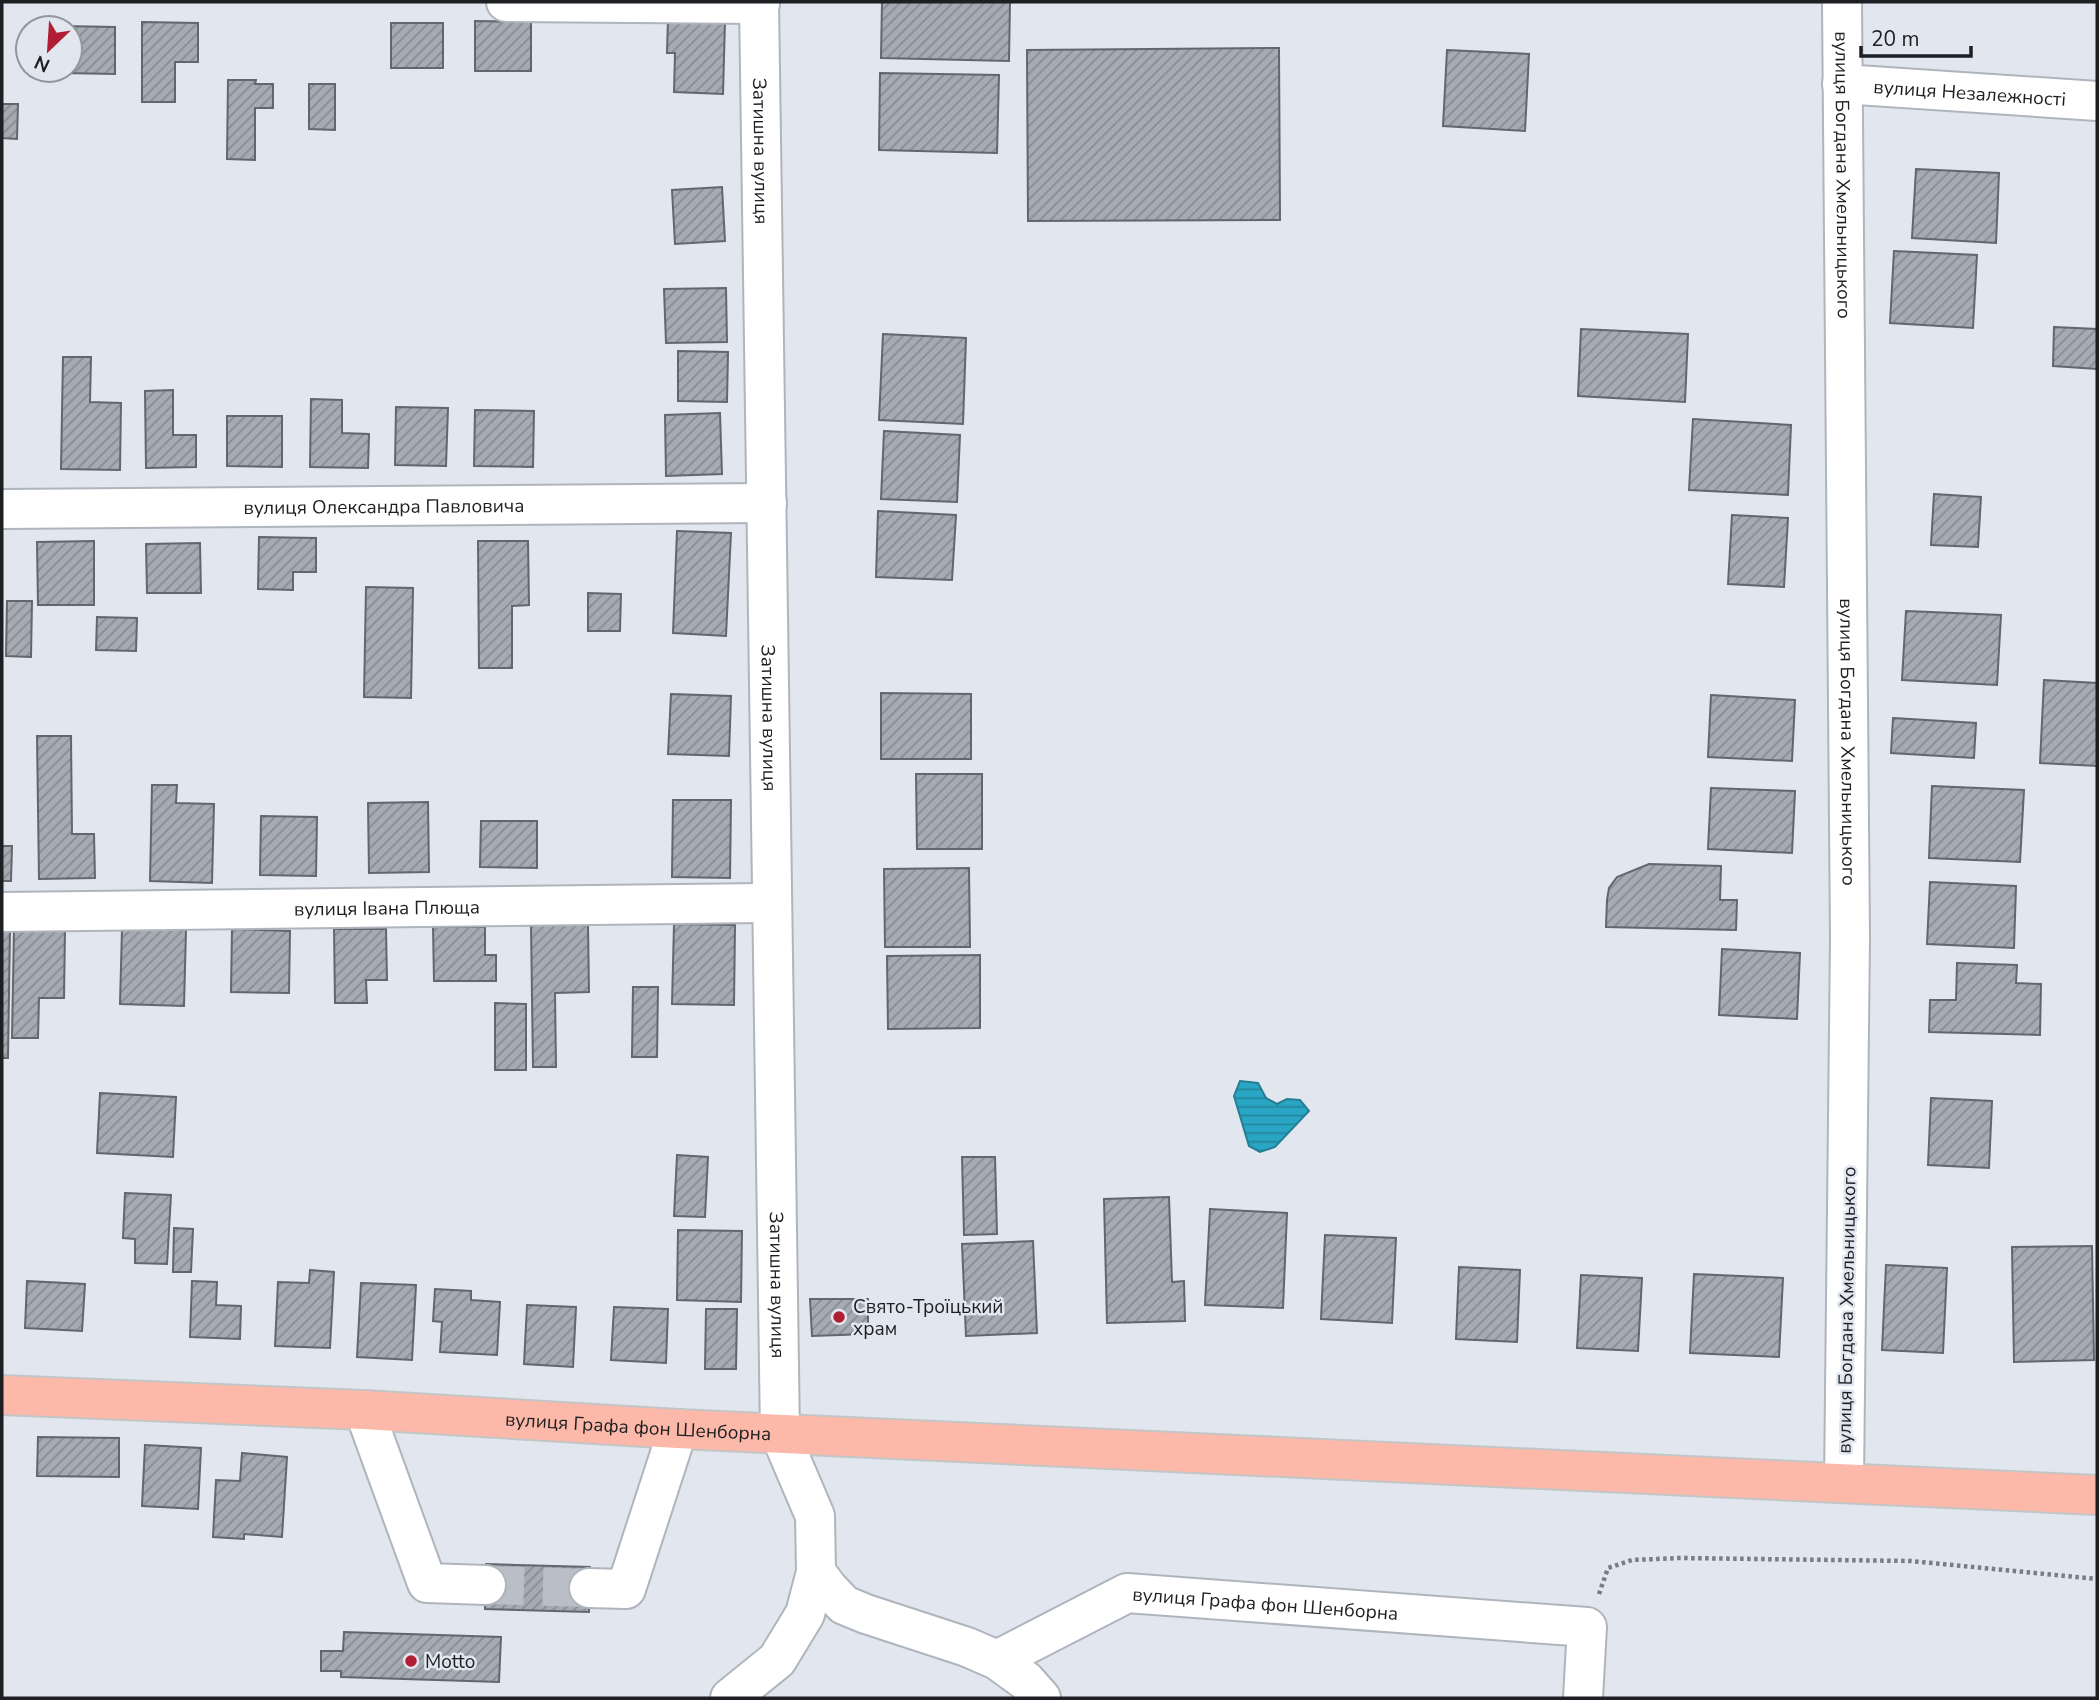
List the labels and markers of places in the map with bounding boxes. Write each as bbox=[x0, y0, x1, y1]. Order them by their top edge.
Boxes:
place label: Свято-Троїцький храм bbox=[853, 1294, 1003, 1342]
marker: Свято-Троїцький храм bbox=[831, 1309, 847, 1325]
place label: Motto bbox=[425, 1649, 475, 1675]
marker: Motto bbox=[403, 1653, 419, 1669]

